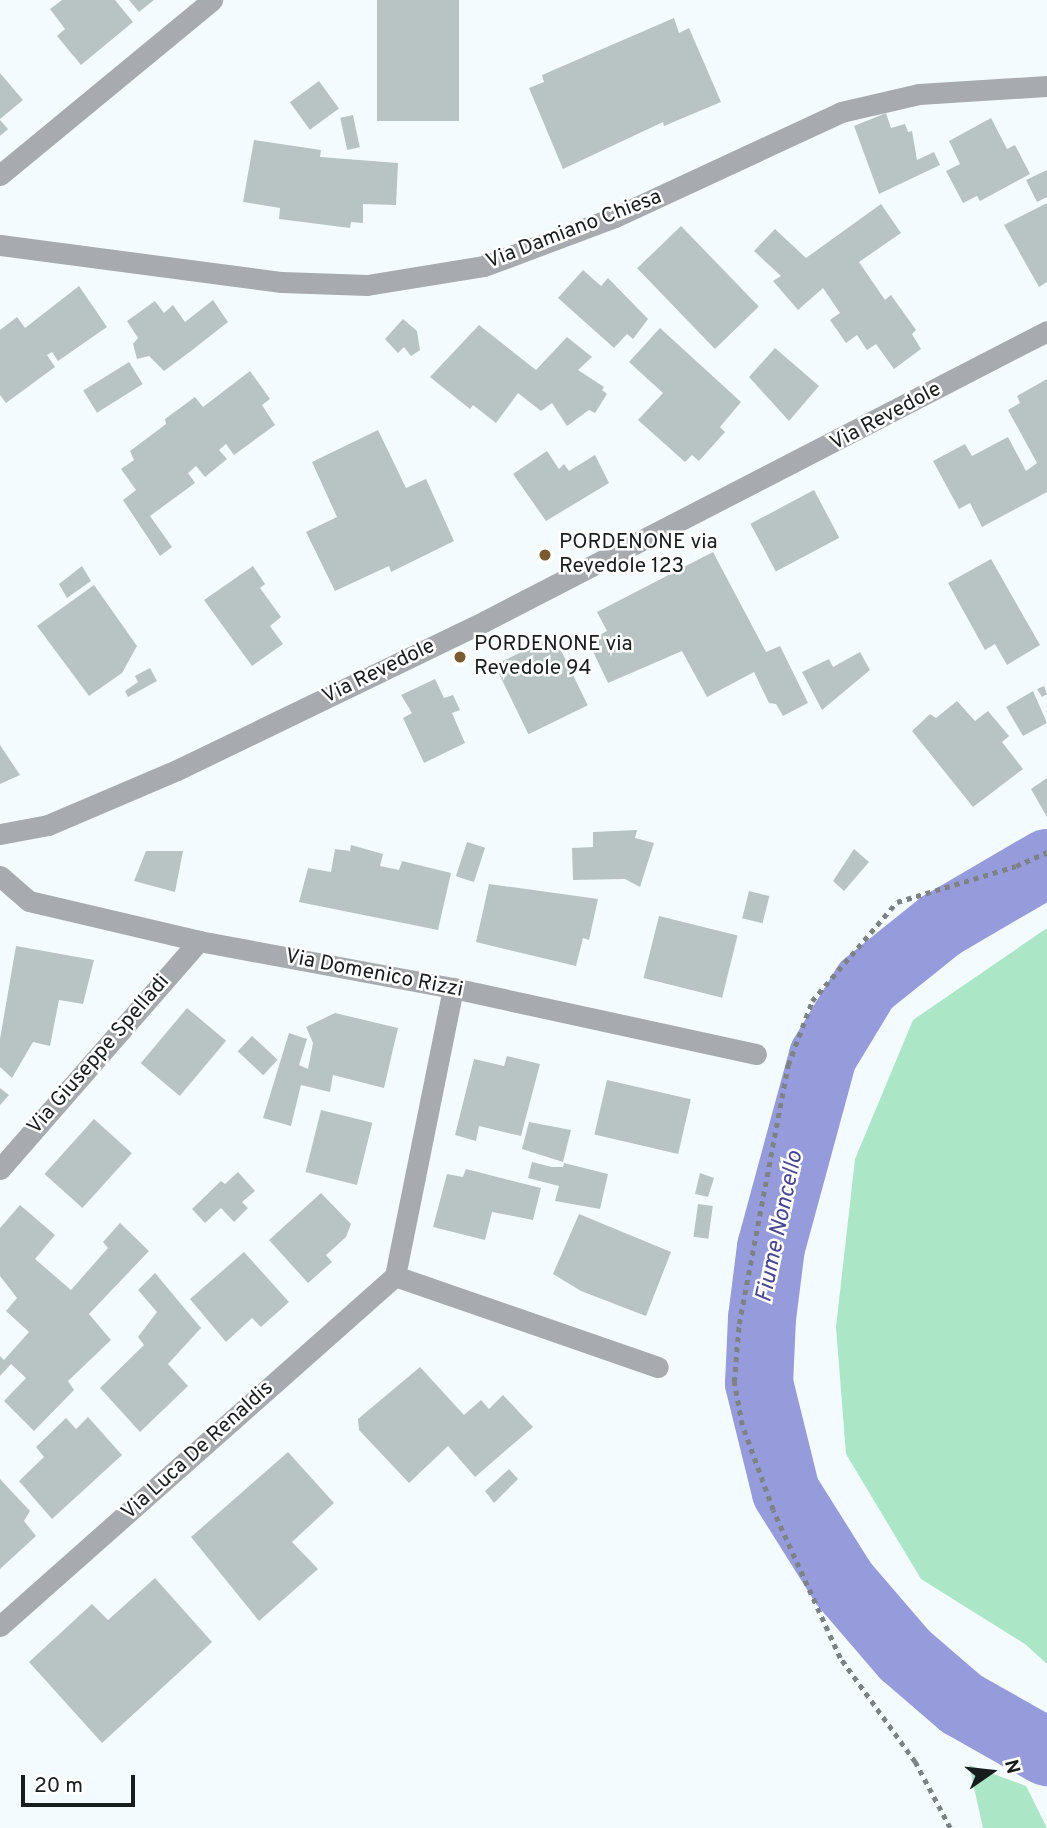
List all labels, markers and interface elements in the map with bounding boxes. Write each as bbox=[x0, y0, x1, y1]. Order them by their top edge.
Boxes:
street label: Via Damiano Chiesa bbox=[483, 185, 665, 275]
street label: Via Revedole bbox=[826, 377, 946, 457]
place label: PORDENONE via Revedole 123 bbox=[559, 530, 718, 580]
marker: PORDENONE via Revedole 123 bbox=[537, 547, 553, 563]
place label: PORDENONE via Revedole 94 bbox=[474, 632, 633, 682]
street label: Via Revedole bbox=[319, 634, 439, 710]
marker: PORDENONE via Revedole 94 bbox=[452, 649, 468, 665]
street label: Via Domenico Rizzi bbox=[283, 944, 465, 1004]
street label: Via Giuseppe Spelladi bbox=[23, 970, 175, 1140]
water label: Fiume Noncello bbox=[752, 1149, 810, 1305]
street label: Via Luca De Renaldis bbox=[117, 1376, 279, 1526]
north arrow bbox=[956, 1737, 1026, 1807]
text: N bbox=[998, 1757, 1025, 1776]
scale bar bbox=[24, 1762, 138, 1806]
text: 20 m bbox=[34, 1773, 83, 1800]

